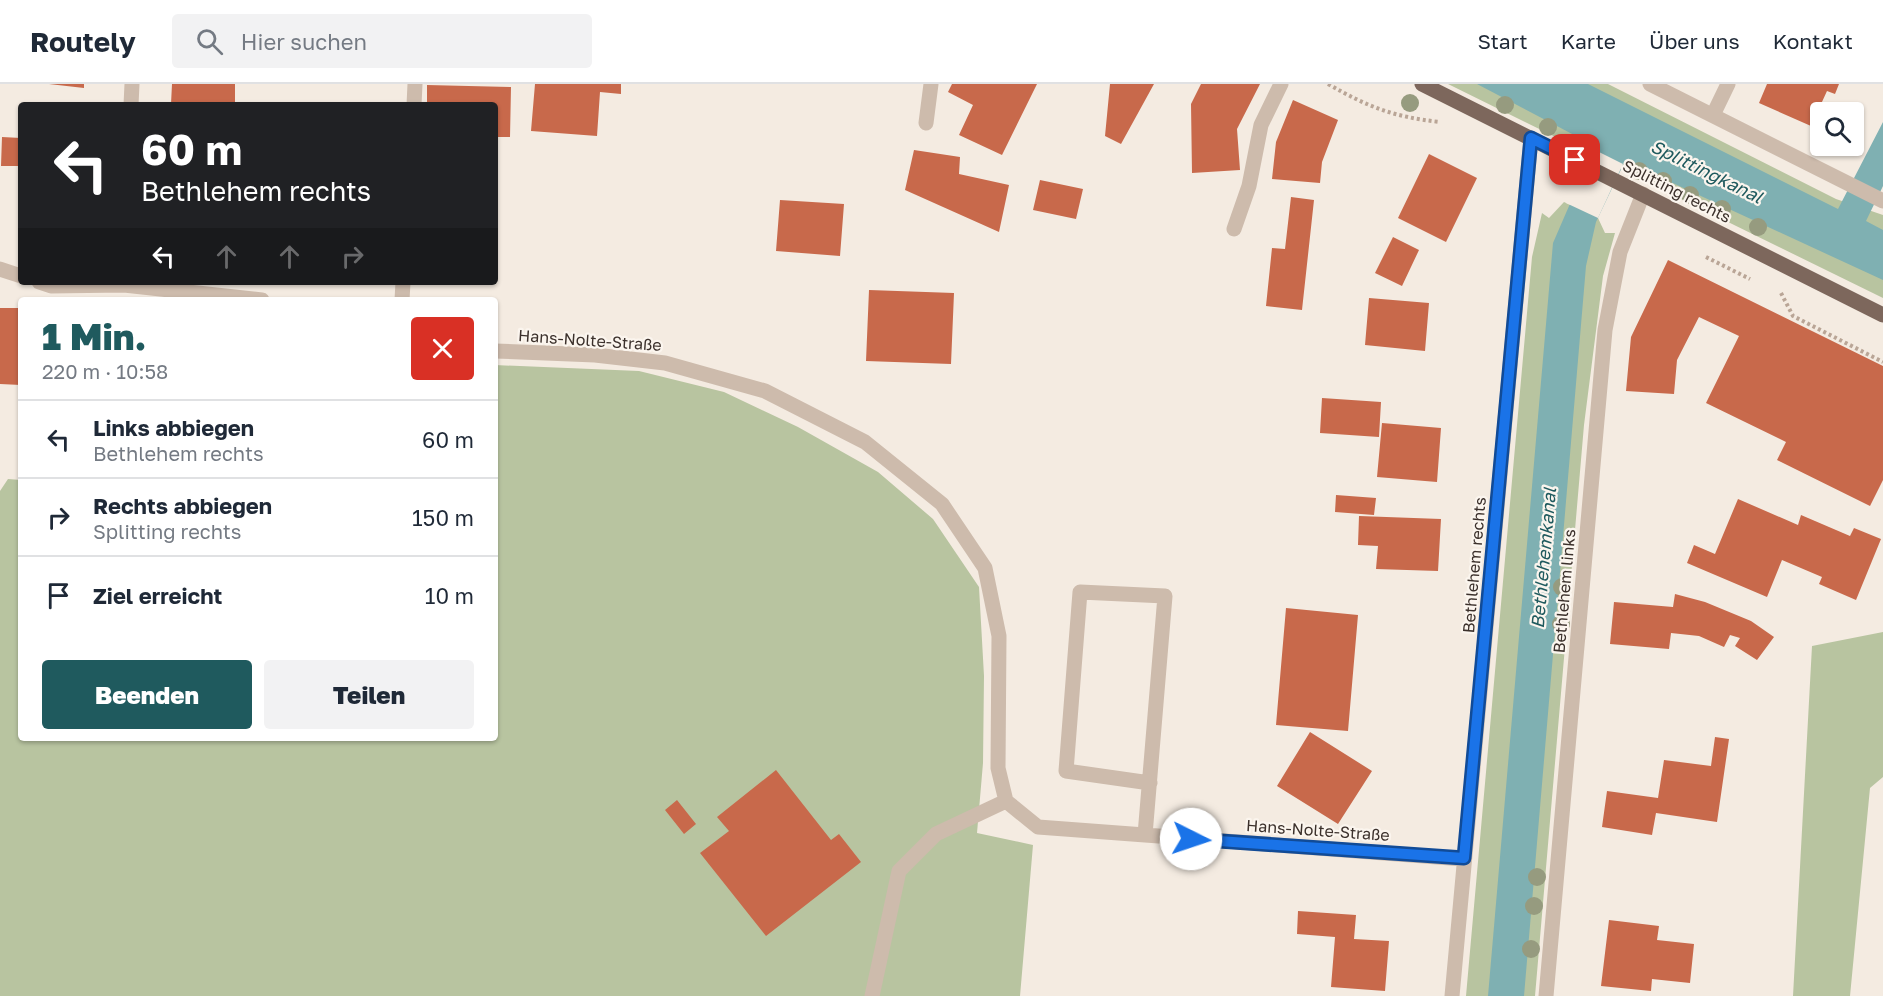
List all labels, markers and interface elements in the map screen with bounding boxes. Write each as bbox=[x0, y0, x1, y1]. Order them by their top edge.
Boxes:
search box bbox=[172, 14, 592, 68]
text: Routely bbox=[30, 25, 136, 58]
icon: search bbox=[193, 25, 226, 58]
text: Hier suchen bbox=[241, 28, 367, 55]
text: Start bbox=[1477, 28, 1528, 54]
text: Karte bbox=[1561, 28, 1616, 54]
text: Über uns bbox=[1649, 28, 1740, 54]
text: Kontakt bbox=[1773, 28, 1853, 54]
map controls bbox=[1810, 102, 1864, 156]
button: search bbox=[1810, 102, 1864, 156]
text: 60 m bbox=[141, 124, 242, 174]
icon: left bbox=[42, 126, 120, 204]
pin bbox=[1549, 134, 1600, 185]
water label: Splittingkanal bbox=[1648, 134, 1768, 208]
icon: arrive bbox=[1558, 143, 1591, 176]
street label: Splitting rechts bbox=[1620, 155, 1734, 227]
text: Bethlehem rechts bbox=[141, 175, 371, 207]
icon: left bbox=[147, 240, 180, 273]
icon: ahead bbox=[210, 240, 243, 273]
icon: ahead bbox=[273, 240, 306, 273]
icon: right bbox=[336, 240, 369, 273]
text: 1 Min. bbox=[42, 315, 146, 358]
button: close bbox=[411, 317, 474, 380]
street label: Hans-Nolte-Straße bbox=[518, 325, 662, 355]
text: 220 m · 10:58 bbox=[42, 359, 168, 383]
text: Links abbiegen bbox=[93, 414, 254, 441]
icon: left bbox=[42, 423, 75, 456]
text: 60 m bbox=[422, 426, 474, 453]
text: Bethlehem rechts bbox=[93, 441, 264, 465]
water label: Bethlehemkanal bbox=[1526, 485, 1560, 629]
text: Rechts abbiegen bbox=[93, 492, 272, 519]
street label: Bethlehem rechts bbox=[1458, 496, 1490, 634]
icon: right bbox=[42, 501, 75, 534]
text: 150 m bbox=[412, 504, 474, 531]
text: Splitting rechts bbox=[93, 519, 241, 543]
street label: Bethlehem links bbox=[1549, 528, 1579, 654]
icon: arrive bbox=[42, 579, 75, 612]
text: Ziel erreicht bbox=[93, 582, 222, 609]
text: 10 m bbox=[425, 582, 474, 609]
button: Beenden bbox=[42, 660, 252, 729]
button: Teilen bbox=[264, 660, 474, 729]
position arrow bbox=[1159, 807, 1223, 871]
street label: Hans-Nolte-Straße bbox=[1246, 815, 1390, 845]

